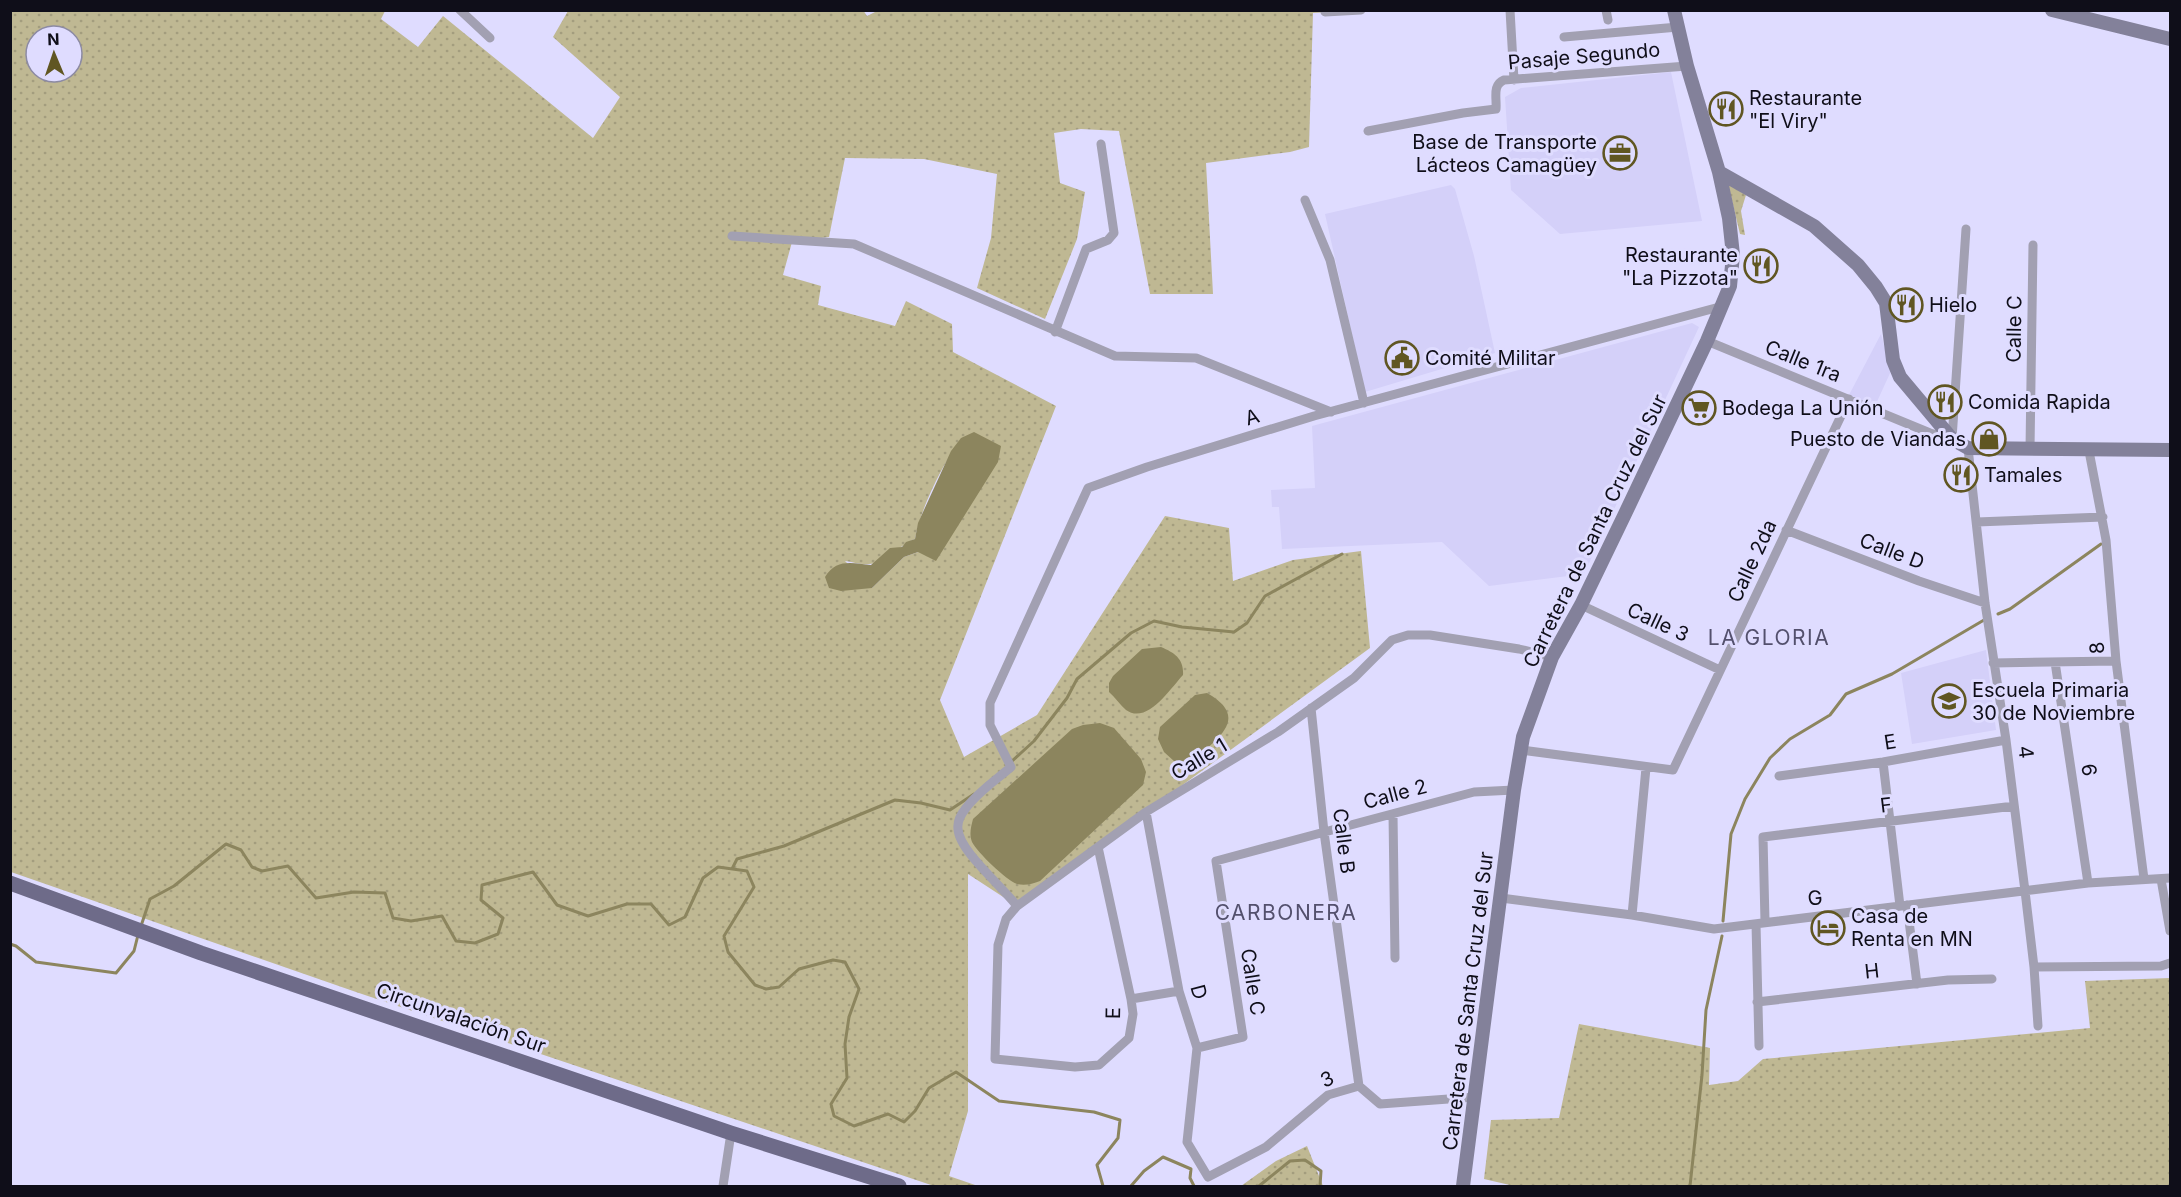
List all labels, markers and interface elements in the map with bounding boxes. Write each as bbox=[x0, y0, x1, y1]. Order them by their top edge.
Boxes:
north arrow bbox=[24, 24, 84, 84]
text: N bbox=[47, 29, 60, 49]
street label: Pasaje Segundo bbox=[1507, 37, 1661, 75]
place label: Restaurante "El Viry" bbox=[1749, 86, 1862, 133]
restaurant icon: Restaurante "El Viry" bbox=[1708, 91, 1744, 127]
place label: Base de Transporte Lácteos Camagüey bbox=[1412, 130, 1597, 177]
office icon: Base de Transporte Lácteos Camagüey bbox=[1602, 135, 1638, 171]
place label: Restaurante "La Pizzota" bbox=[1622, 243, 1738, 290]
restaurant icon: Restaurante "La Pizzota" bbox=[1743, 248, 1779, 284]
restaurant icon: Hielo bbox=[1888, 287, 1924, 323]
place label: Hielo bbox=[1929, 293, 1977, 317]
street label: Calle C bbox=[2001, 295, 2027, 363]
street label: Calle 1ra bbox=[1762, 335, 1844, 387]
public building icon: Comité Militar bbox=[1384, 340, 1420, 376]
place label: Comité Militar bbox=[1425, 346, 1556, 370]
restaurant icon: Comida Rapida bbox=[1927, 384, 1963, 420]
street label: Carretera de Santa Cruz del Sur bbox=[1518, 390, 1672, 672]
supermarket icon: Bodega La Unión bbox=[1681, 390, 1717, 426]
place label: Comida Rapida bbox=[1968, 390, 2111, 414]
place label: Bodega La Unión bbox=[1722, 396, 1884, 420]
street label: A bbox=[1242, 403, 1262, 430]
shop icon: Puesto de Viandas bbox=[1971, 421, 2007, 457]
place label: Puesto de Viandas bbox=[1790, 427, 1966, 451]
restaurant icon: Tamales bbox=[1943, 457, 1979, 493]
place label: Tamales bbox=[1984, 463, 2063, 487]
street label: Calle 2da bbox=[1722, 516, 1782, 606]
street label: Calle D bbox=[1856, 528, 1928, 574]
street label: Calle 3 bbox=[1623, 597, 1693, 647]
district label: LA GLORIA bbox=[1708, 625, 1830, 650]
street label: 8 bbox=[2085, 641, 2109, 655]
place label: Escuela Primaria 30 de Noviembre bbox=[1972, 678, 2135, 725]
school or university icon: Escuela Primaria 30 de Noviembre bbox=[1931, 683, 1967, 719]
street label: E bbox=[1882, 729, 1898, 755]
street label: Calle 1 bbox=[1167, 733, 1231, 785]
street label: 4 bbox=[2013, 744, 2039, 760]
street label: 6 bbox=[2076, 762, 2102, 778]
street label: Calle 2 bbox=[1360, 774, 1430, 814]
street label: F bbox=[1879, 792, 1893, 818]
street label: Calle B bbox=[1328, 807, 1360, 875]
street label: Carretera de Santa Cruz del Sur bbox=[1438, 850, 1498, 1152]
street label: G bbox=[1806, 885, 1824, 911]
district label: CARBONERA bbox=[1215, 900, 1357, 925]
place label: Casa de Renta en MN bbox=[1851, 904, 1973, 951]
hotel icon: Casa de Renta en MN bbox=[1810, 910, 1846, 946]
street label: Calle C bbox=[1236, 947, 1270, 1017]
street label: H bbox=[1863, 958, 1881, 984]
street label: Circunvalación Sur bbox=[373, 978, 549, 1058]
street label: D bbox=[1186, 982, 1212, 1002]
street label: E bbox=[1101, 1007, 1125, 1019]
street label: 3 bbox=[1316, 1066, 1338, 1092]

